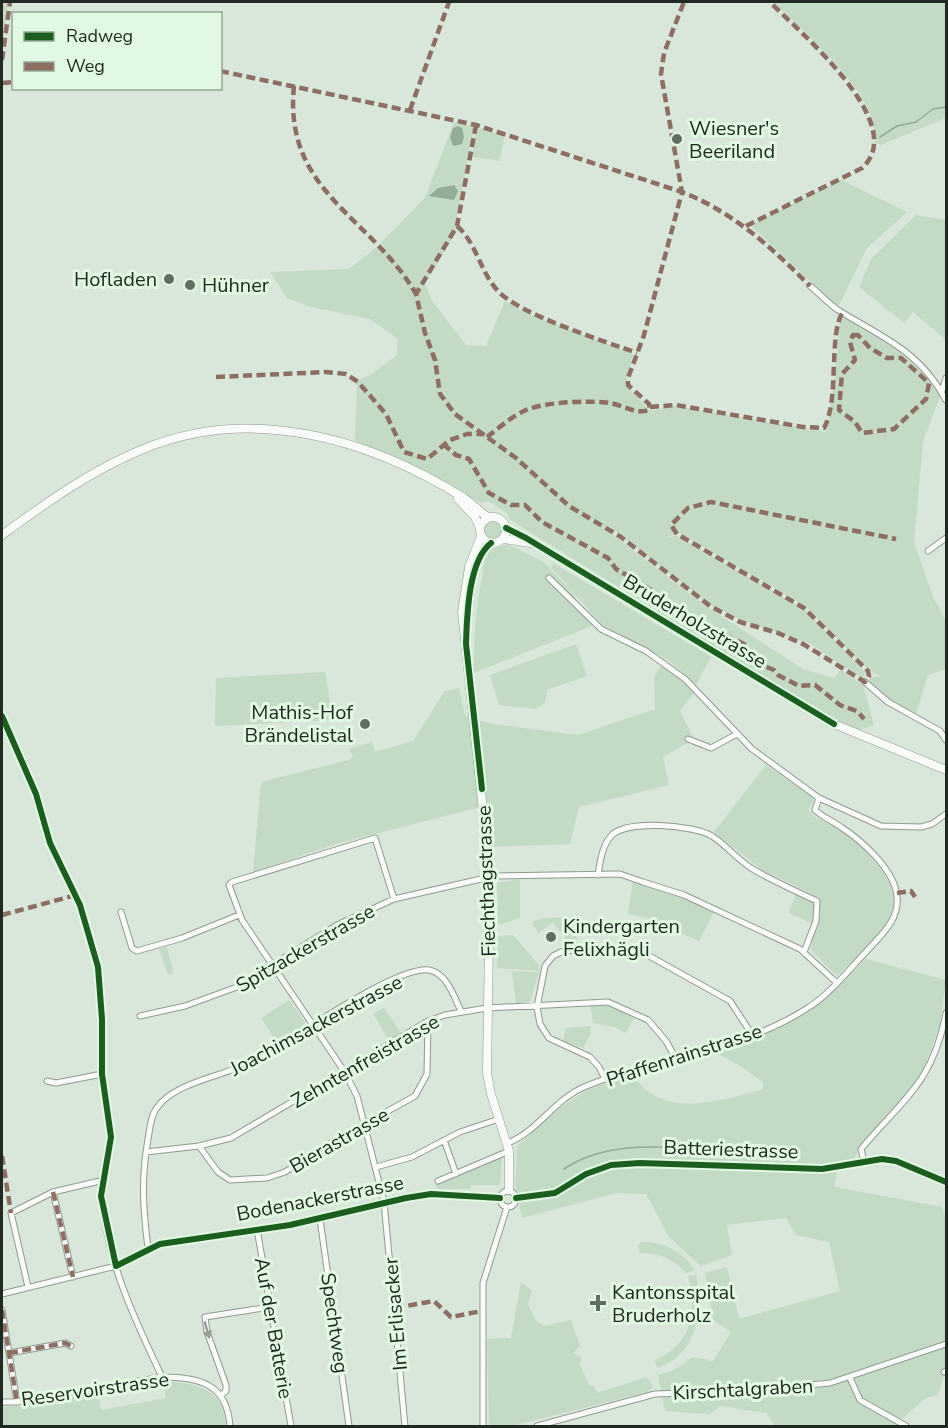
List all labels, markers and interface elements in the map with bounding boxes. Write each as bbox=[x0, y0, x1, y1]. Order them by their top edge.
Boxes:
legend bbox=[12, 12, 222, 90]
text: Radweg bbox=[66, 24, 133, 48]
text: Weg bbox=[66, 54, 105, 78]
place label: Wiesner's Beeriland bbox=[689, 115, 779, 165]
marker: Wiesner's Beeriland bbox=[670, 132, 684, 146]
place label: Hofladen bbox=[74, 266, 157, 293]
marker: Hofladen bbox=[162, 272, 176, 286]
place label: Hühner bbox=[202, 272, 269, 299]
marker: Hühner bbox=[183, 278, 197, 292]
street label: Bruderholzstrasse bbox=[618, 568, 772, 675]
place label: Mathis-Hof Brändelistal bbox=[245, 699, 353, 749]
marker: Mathis-Hof Brändelistal bbox=[358, 717, 372, 731]
street label: Fiechthagstrasse bbox=[470, 805, 503, 957]
street label: Spitzackerstrasse bbox=[231, 898, 380, 999]
place label: Kindergarten Felixhägli bbox=[563, 913, 680, 963]
marker: Kindergarten Felixhägli bbox=[544, 930, 558, 944]
street label: Joachimsackerstrasse bbox=[224, 969, 407, 1083]
street label: Zehntenfreistrasse bbox=[286, 1008, 444, 1115]
street label: Pfaffenrainstrasse bbox=[603, 1018, 765, 1093]
street label: Bierastrasse bbox=[285, 1101, 394, 1180]
street label: Batteriestrasse bbox=[663, 1134, 799, 1165]
street label: Bodenackerstrasse bbox=[234, 1169, 406, 1228]
street label: Auf der Batterie bbox=[248, 1255, 299, 1401]
street label: Im Erlisacker bbox=[377, 1256, 414, 1372]
street label: Spechtweg bbox=[314, 1271, 355, 1375]
place label: Kantonsspital Bruderholz bbox=[612, 1279, 735, 1329]
marker: Kantonsspital Bruderholz bbox=[589, 1294, 607, 1312]
one-way arrow bbox=[203, 1321, 212, 1339]
street label: Reservoirstrasse bbox=[19, 1366, 171, 1413]
street label: Kirschtalgraben bbox=[672, 1372, 814, 1407]

